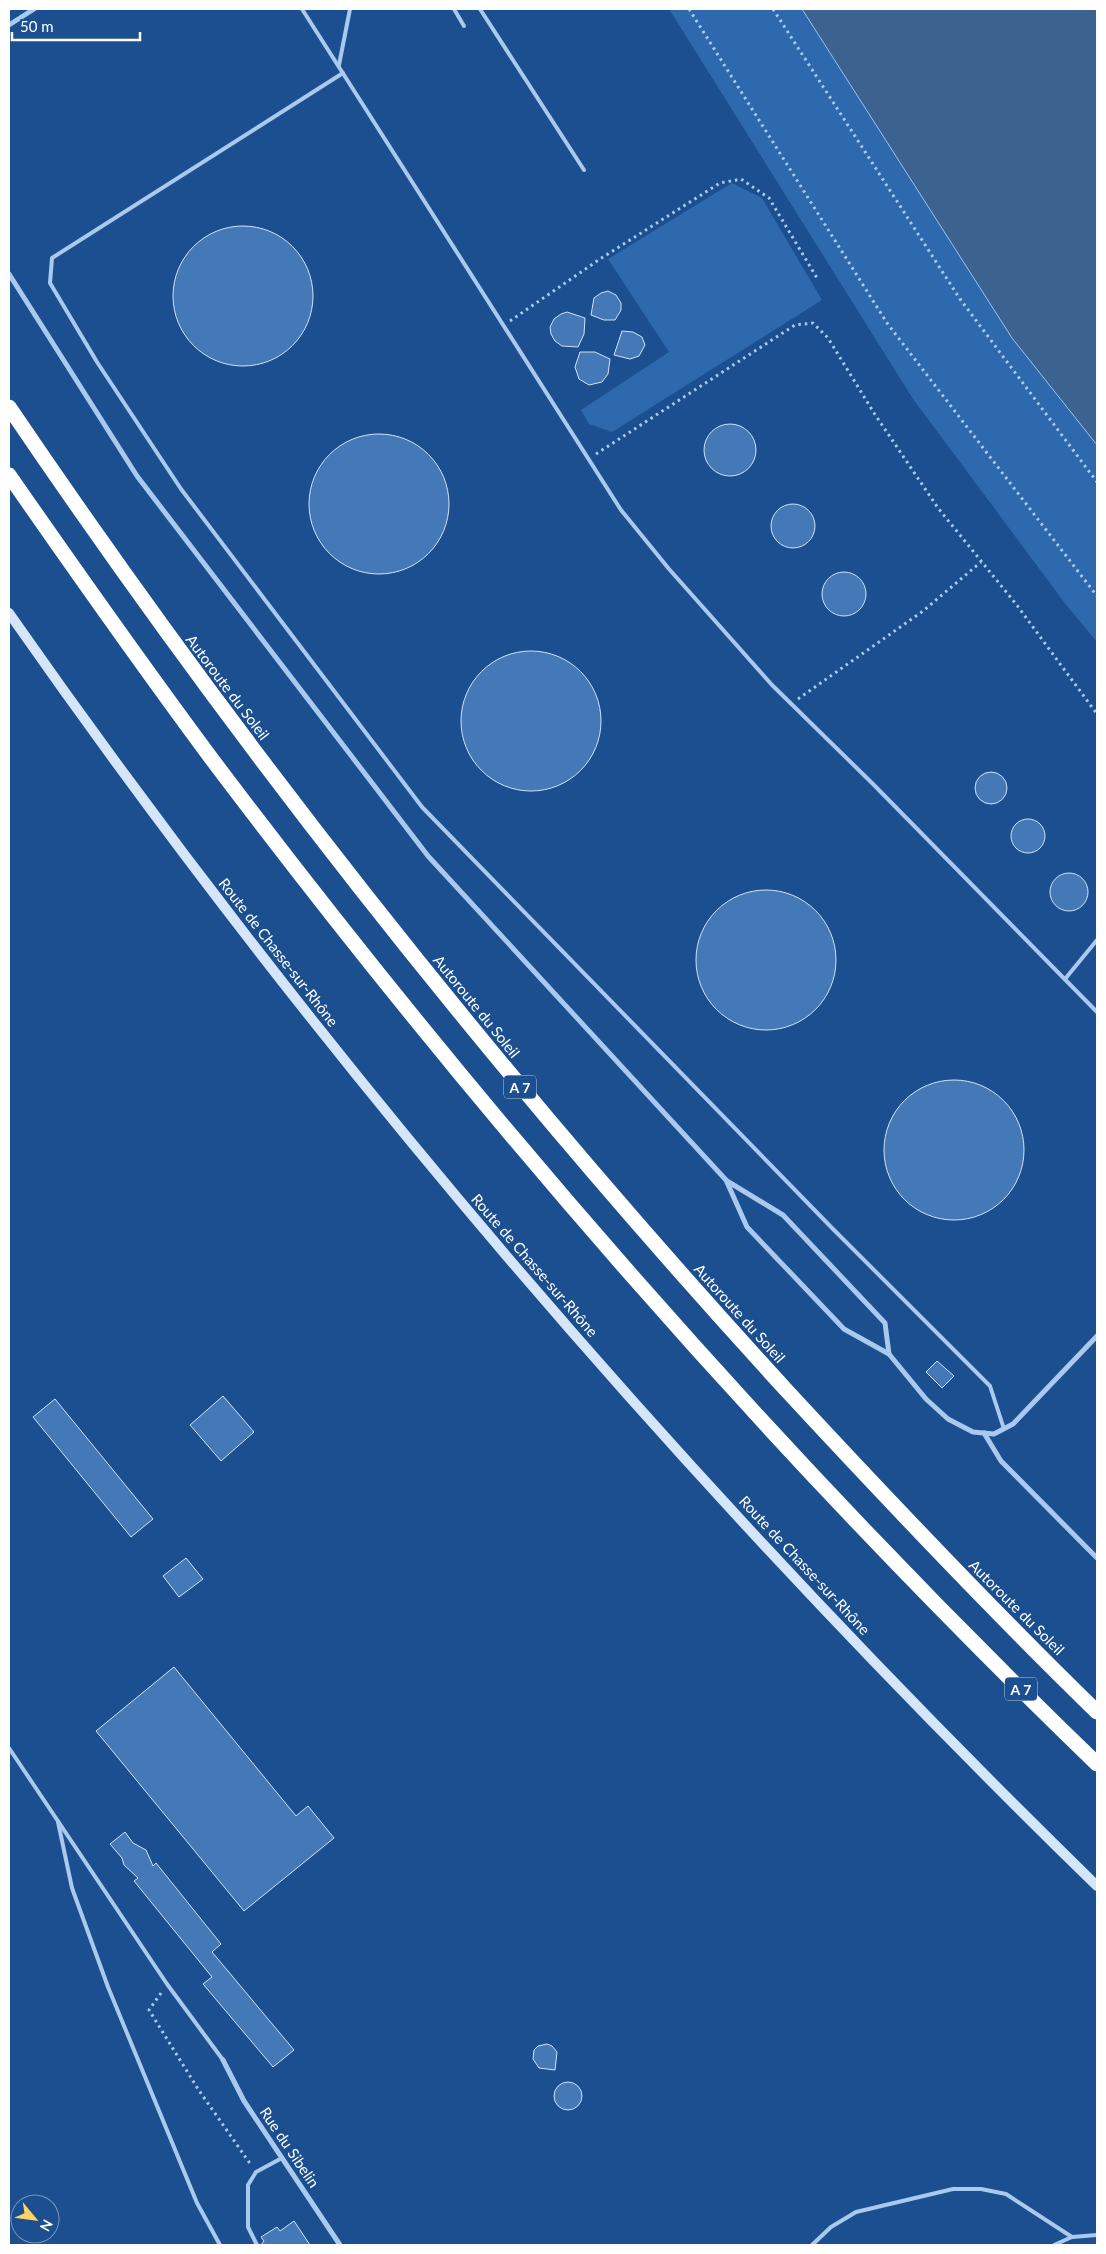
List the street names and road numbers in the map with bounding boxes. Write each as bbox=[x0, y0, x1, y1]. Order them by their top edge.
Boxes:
street label: Autoroute du Soleil bbox=[183, 631, 273, 743]
street label: Route de Chasse-sur-Rhône bbox=[215, 874, 343, 1030]
street label: Autoroute du Soleil bbox=[430, 951, 524, 1061]
road number: A 7 bbox=[504, 1076, 536, 1098]
street label: Route de Chasse-sur-Rhône bbox=[468, 1190, 602, 1340]
street label: Autoroute du Soleil bbox=[691, 1260, 789, 1366]
street label: Route de Chasse-sur-Rhône bbox=[736, 1492, 874, 1638]
street label: Autoroute du Soleil bbox=[966, 1556, 1068, 1658]
road number: A 7 bbox=[1005, 1678, 1037, 1700]
street label: Rue du Sibelin bbox=[256, 2103, 324, 2191]

